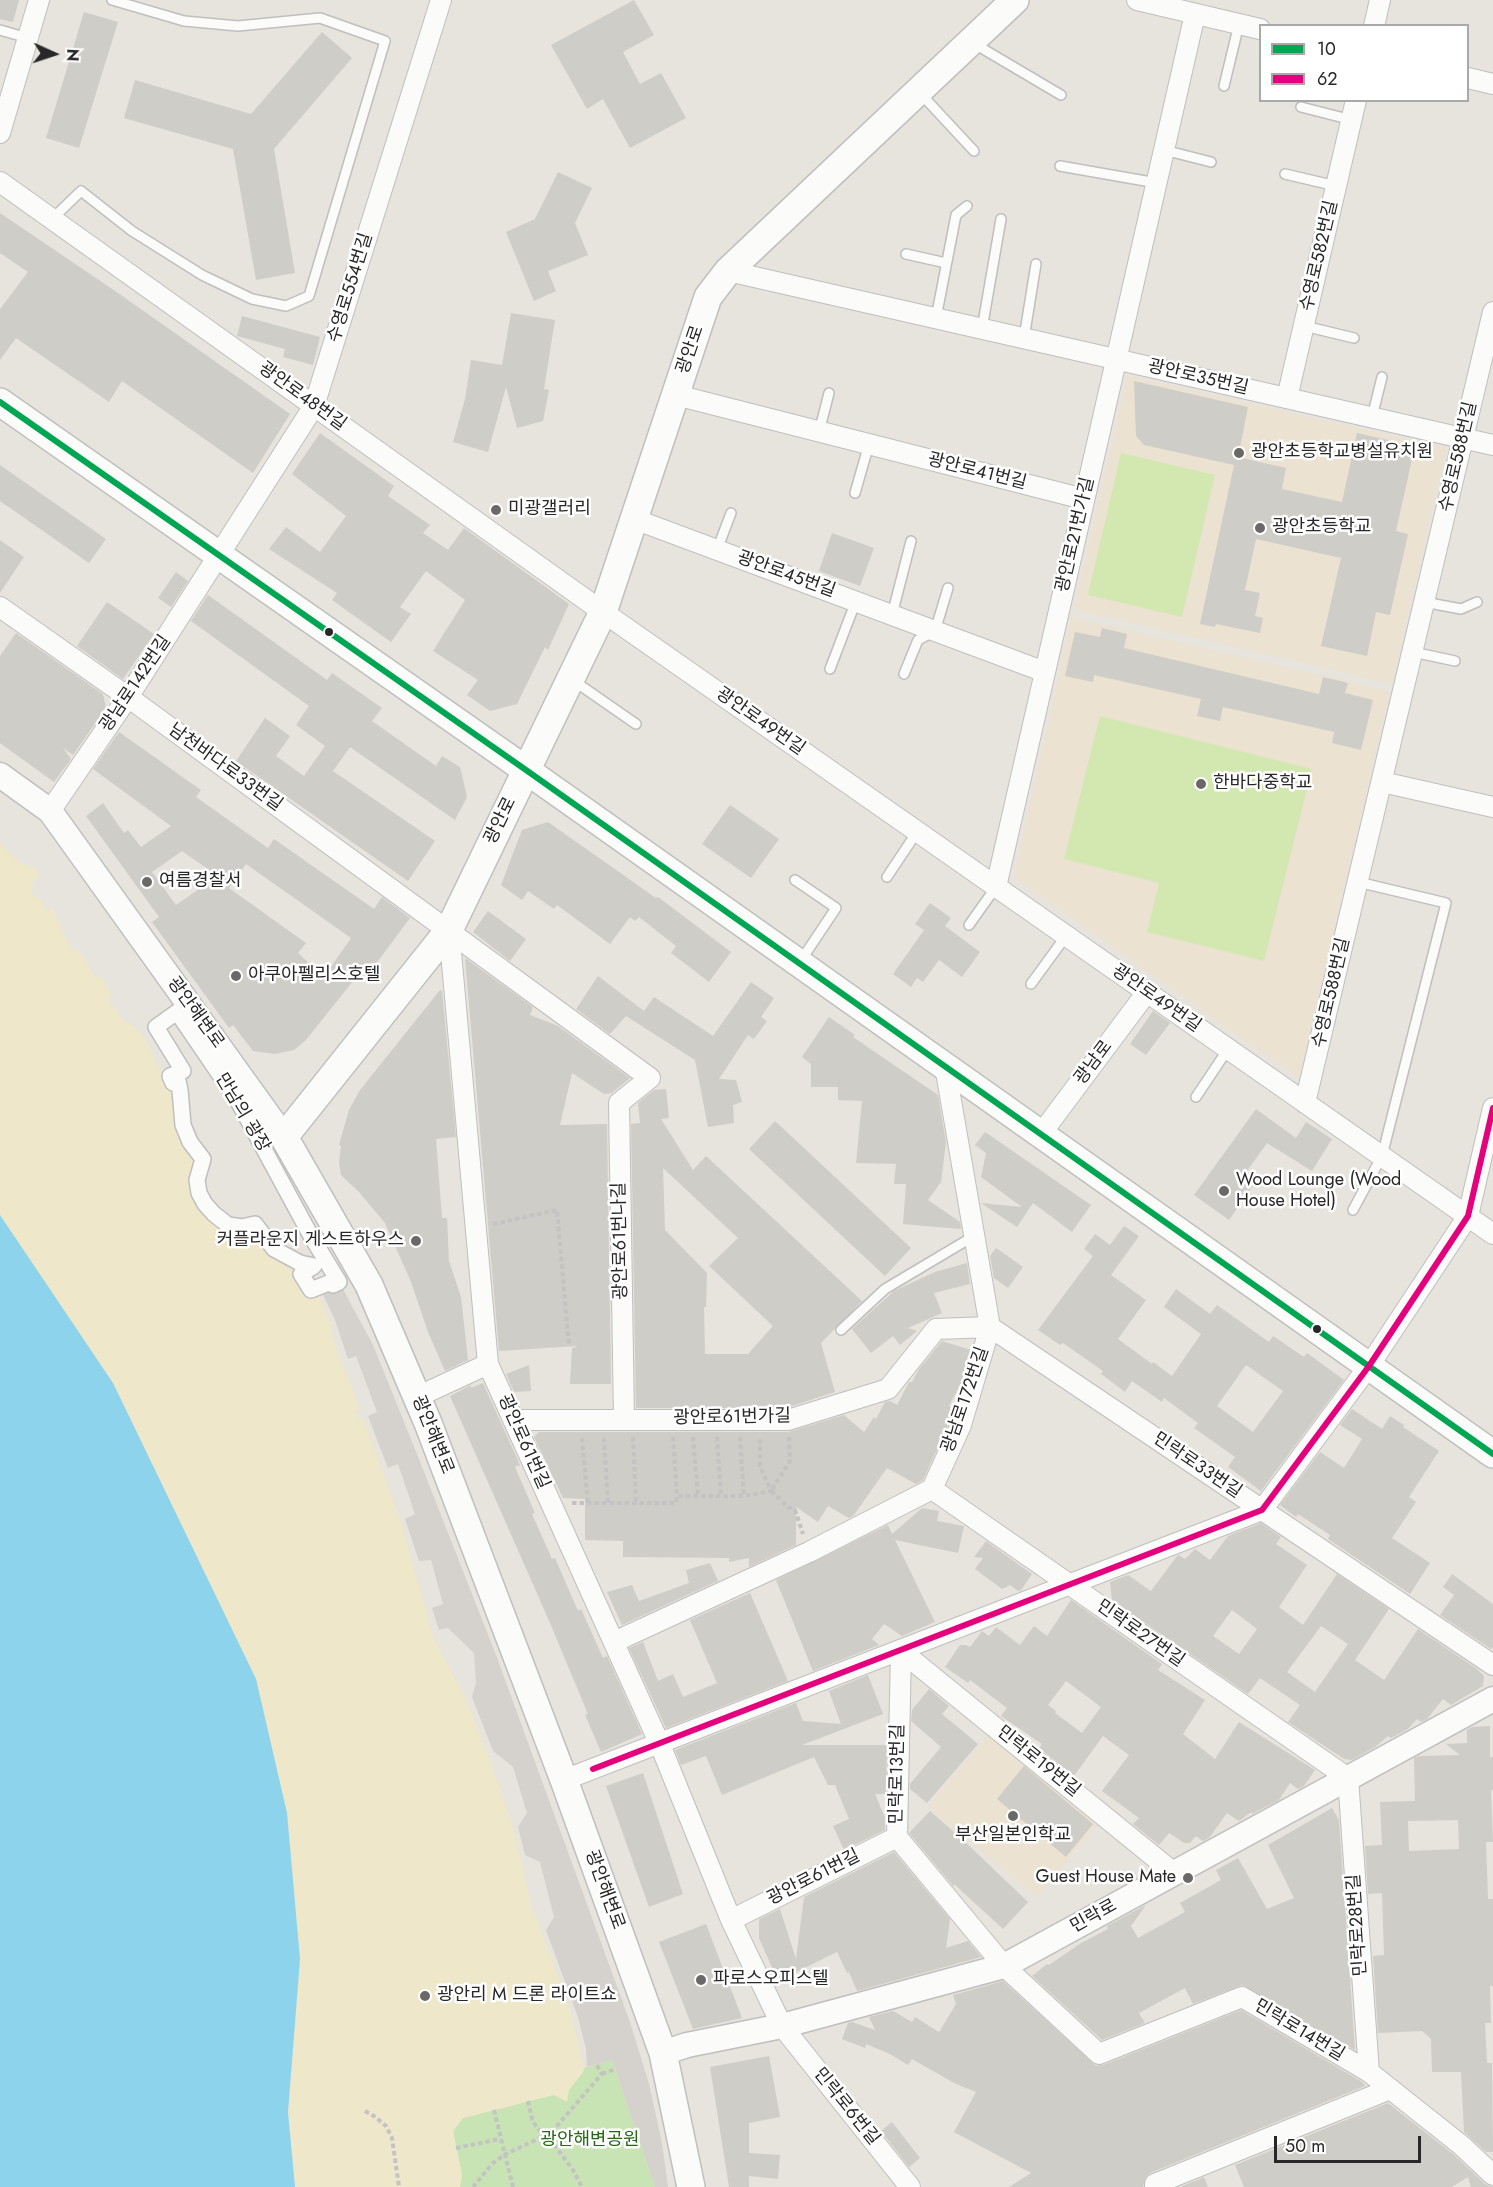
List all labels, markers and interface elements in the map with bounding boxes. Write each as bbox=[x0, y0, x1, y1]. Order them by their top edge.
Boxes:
north arrow bbox=[24, 24, 84, 84]
legend bbox=[1259, 24, 1469, 102]
text: 10 bbox=[1317, 36, 1336, 62]
text: N bbox=[61, 48, 84, 62]
text: 62 bbox=[1317, 66, 1338, 92]
street label: 수영로582번길 bbox=[1297, 199, 1343, 313]
street label: 수영로554번길 bbox=[324, 231, 378, 345]
street label: 광안로 bbox=[673, 323, 709, 377]
street label: 광안로35번길 bbox=[1145, 356, 1251, 400]
street label: 광안로48번길 bbox=[254, 358, 350, 436]
street label: 수영로588번길 bbox=[1436, 400, 1482, 514]
place label: 광안초등학교병설유치원 bbox=[1251, 442, 1433, 464]
marker: 광안초등학교병설유치원 bbox=[1232, 446, 1246, 460]
street label: 광안로41번길 bbox=[925, 449, 1029, 495]
street label: 광안로21번가길 bbox=[1052, 475, 1100, 595]
place label: 미광갤러리 bbox=[508, 499, 591, 521]
marker: 미광갤러리 bbox=[489, 503, 503, 517]
place label: 광안초등학교 bbox=[1272, 517, 1371, 539]
marker: 광안초등학교 bbox=[1253, 521, 1267, 535]
street label: 광안로45번길 bbox=[734, 547, 838, 603]
unlabelled marker bbox=[323, 626, 335, 638]
street label: 광남로142번길 bbox=[96, 632, 176, 736]
street label: 광안로49번길 bbox=[711, 683, 809, 761]
street label: 남천바다로33번길 bbox=[164, 719, 286, 817]
place label: 한바다중학교 bbox=[1213, 773, 1312, 795]
marker: 한바다중학교 bbox=[1194, 777, 1208, 791]
street label: 광안로 bbox=[480, 794, 522, 848]
place label: 여름경찰서 bbox=[159, 871, 242, 893]
marker: 여름경찰서 bbox=[140, 875, 154, 889]
street label: 수영로588번길 bbox=[1309, 936, 1355, 1050]
street label: 광안로49번길 bbox=[1107, 960, 1205, 1038]
place label: 아쿠아펠리스호텔 bbox=[248, 965, 380, 987]
marker: 아쿠아펠리스호텔 bbox=[229, 969, 243, 983]
street label: 광안해변로 bbox=[162, 973, 228, 1053]
street label: 광남로 bbox=[1070, 1037, 1118, 1089]
street label: 만남의 광장 bbox=[210, 1070, 274, 1156]
place label: Wood Lounge (Wood House Hotel) bbox=[1236, 1170, 1401, 1212]
street label: 광안로61번나길 bbox=[609, 1182, 633, 1300]
marker: Wood Lounge (Wood House Hotel) bbox=[1217, 1184, 1231, 1198]
place label: 커플라운지 게스트하우스 bbox=[216, 1230, 404, 1252]
marker: 커플라운지 게스트하우스 bbox=[409, 1234, 423, 1248]
unlabelled marker bbox=[1311, 1323, 1323, 1335]
street label: 광남로172번길 bbox=[938, 1344, 994, 1456]
street label: 광안로61번길 bbox=[493, 1391, 553, 1493]
street label: 광안해변로 bbox=[406, 1393, 458, 1477]
street label: 광안로61번가길 bbox=[673, 1406, 791, 1430]
street label: 민락로33번길 bbox=[1148, 1428, 1246, 1504]
street label: 민락로27번길 bbox=[1092, 1596, 1188, 1672]
street label: 민락로19번길 bbox=[992, 1722, 1084, 1802]
street label: 민락로13번길 bbox=[886, 1723, 910, 1825]
marker: 부산일본인학교 bbox=[1006, 1809, 1020, 1823]
place label: 부산일본인학교 bbox=[955, 1825, 1071, 1847]
street label: 광안로61번길 bbox=[764, 1845, 864, 1911]
street label: 광안해변로 bbox=[580, 1847, 628, 1933]
place label: Guest House Mate bbox=[1035, 1867, 1176, 1889]
marker: Guest House Mate bbox=[1181, 1871, 1195, 1885]
street label: 민락로28번길 bbox=[1344, 1873, 1372, 1977]
street label: 민락로 bbox=[1067, 1896, 1121, 1938]
place label: 파로스오피스텔 bbox=[713, 1969, 829, 1991]
marker: 파로스오피스텔 bbox=[694, 1973, 708, 1987]
place label: 광안리 M 드론 라이트쇼 bbox=[437, 1985, 617, 2007]
marker: 광안리 M 드론 라이트쇼 bbox=[418, 1989, 432, 2003]
street label: 민락로14번길 bbox=[1250, 1996, 1348, 2066]
street label: 민락로6번길 bbox=[808, 2064, 884, 2150]
scale bar bbox=[1277, 2124, 1424, 2162]
park label: 광안해변공원 bbox=[540, 2130, 640, 2152]
text: 50 m bbox=[1285, 2133, 1325, 2159]

